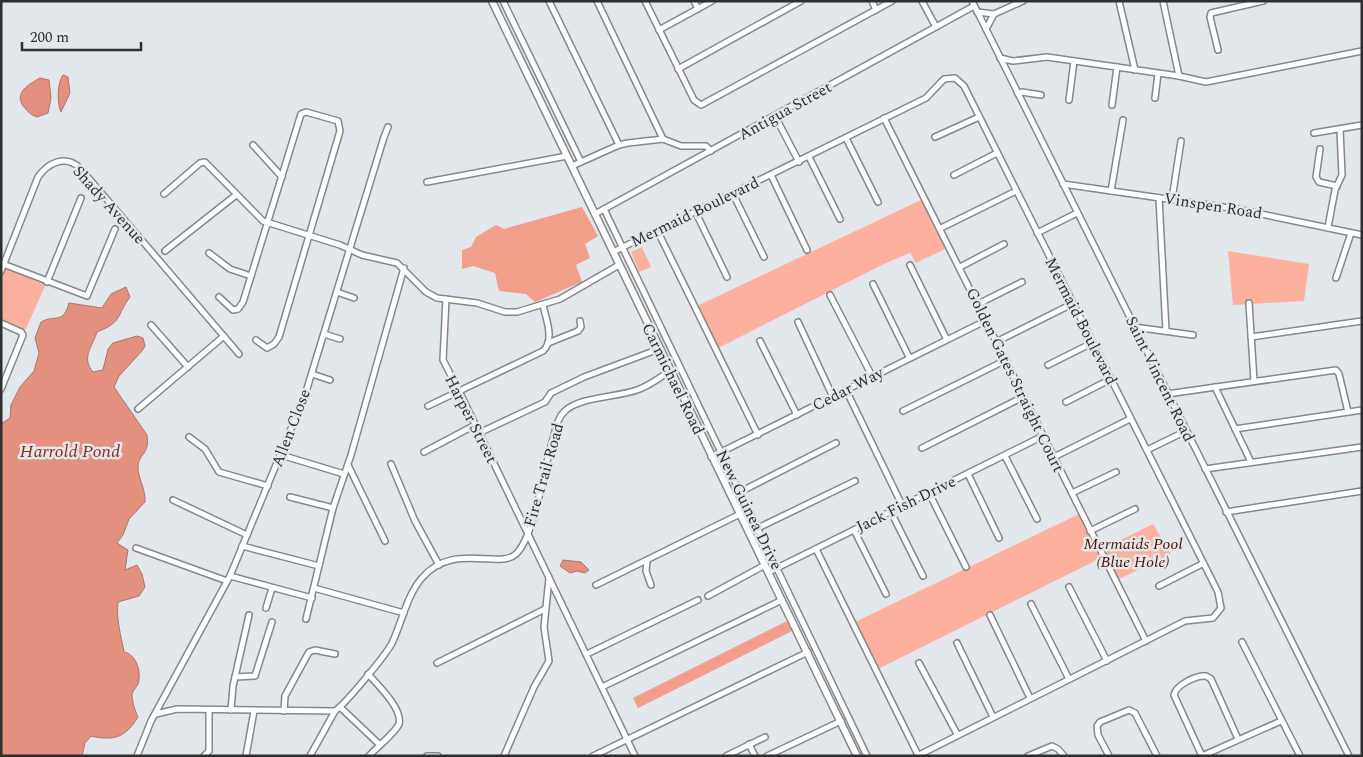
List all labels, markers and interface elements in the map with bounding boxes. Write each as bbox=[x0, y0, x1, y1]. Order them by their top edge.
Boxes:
scale bar bbox=[22, 20, 141, 52]
text: 200 m bbox=[30, 26, 69, 49]
street label: Antigua Street bbox=[734, 75, 836, 147]
street label: Shady Avenue bbox=[67, 160, 151, 250]
street label: Mermaid Boulevard bbox=[627, 170, 763, 254]
street label: Vinspen Road bbox=[1162, 186, 1264, 226]
street label: Mermaid Boulevard bbox=[1038, 253, 1124, 389]
street label: Golden Gates Straight Court bbox=[960, 284, 1070, 477]
street label: Saint Vincent Road bbox=[1119, 312, 1201, 446]
street label: Carmichael Road bbox=[636, 319, 710, 439]
street label: Cedar Way bbox=[808, 360, 889, 417]
street label: Harper Street bbox=[438, 371, 504, 468]
street label: Allen Close bbox=[265, 385, 317, 471]
street label: Fire Trail Road bbox=[518, 420, 570, 530]
water label: Harrold Pond bbox=[20, 438, 120, 465]
street label: New Guinea Drive bbox=[710, 446, 788, 574]
street label: Jack Fish Drive bbox=[852, 469, 960, 539]
park label: Mermaids Pool (Blue Hole) bbox=[1083, 532, 1183, 574]

